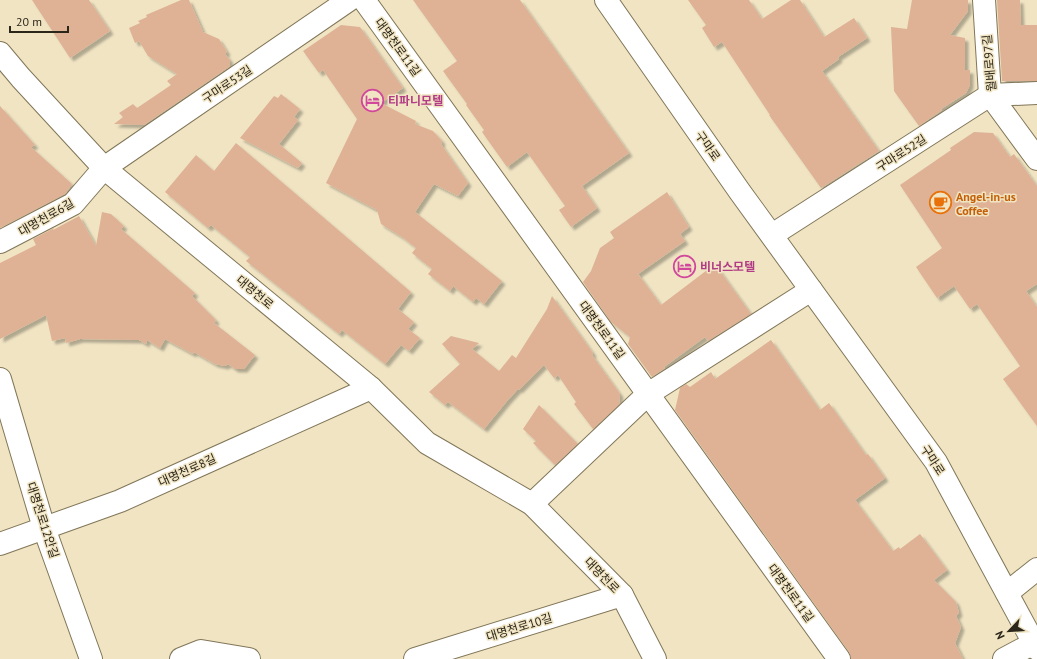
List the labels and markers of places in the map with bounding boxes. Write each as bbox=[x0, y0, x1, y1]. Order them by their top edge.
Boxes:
hotel icon: 티파니모텔 bbox=[360, 87, 386, 113]
place label: 티파니모텔 bbox=[388, 93, 443, 108]
place label: Angel-in-us Coffee bbox=[956, 189, 1016, 218]
cafe icon: Angel-in-us Coffee bbox=[927, 190, 953, 216]
hotel icon: 비너스모텔 bbox=[672, 253, 698, 279]
place label: 비너스모텔 bbox=[700, 259, 755, 274]

